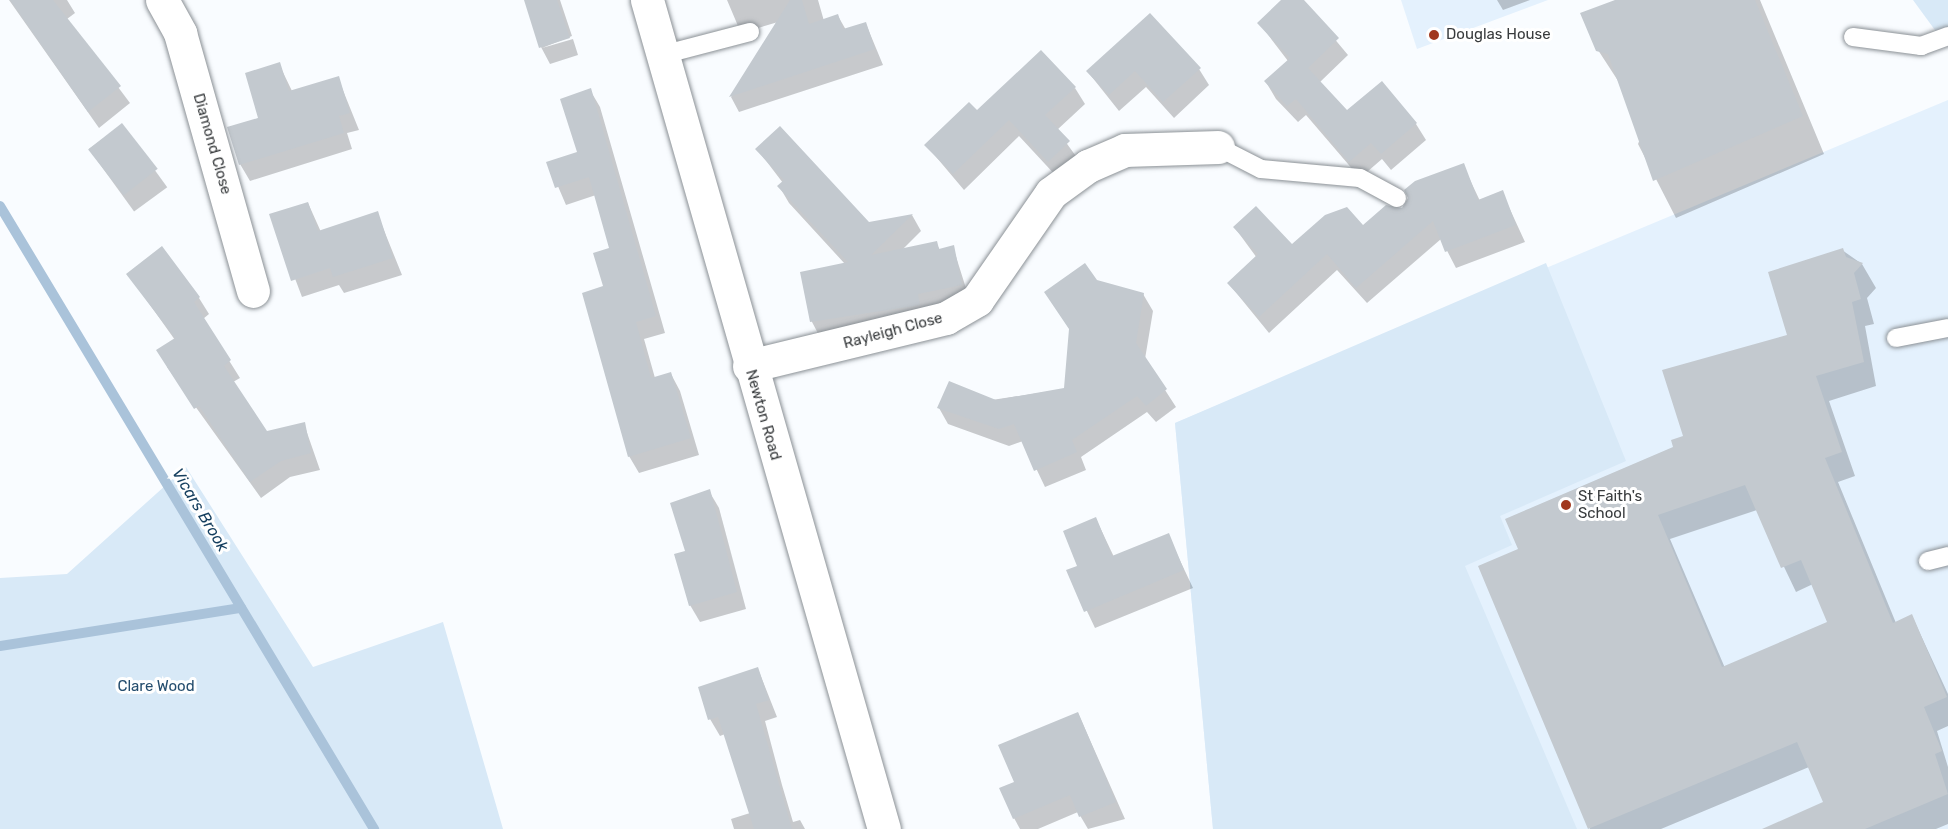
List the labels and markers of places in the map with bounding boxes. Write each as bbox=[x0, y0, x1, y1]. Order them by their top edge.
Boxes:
place label: Douglas House bbox=[1446, 26, 1551, 44]
marker: Douglas House bbox=[1427, 28, 1441, 42]
place label: St Faith's School bbox=[1578, 487, 1642, 522]
marker: St Faith's School bbox=[1559, 498, 1573, 512]

